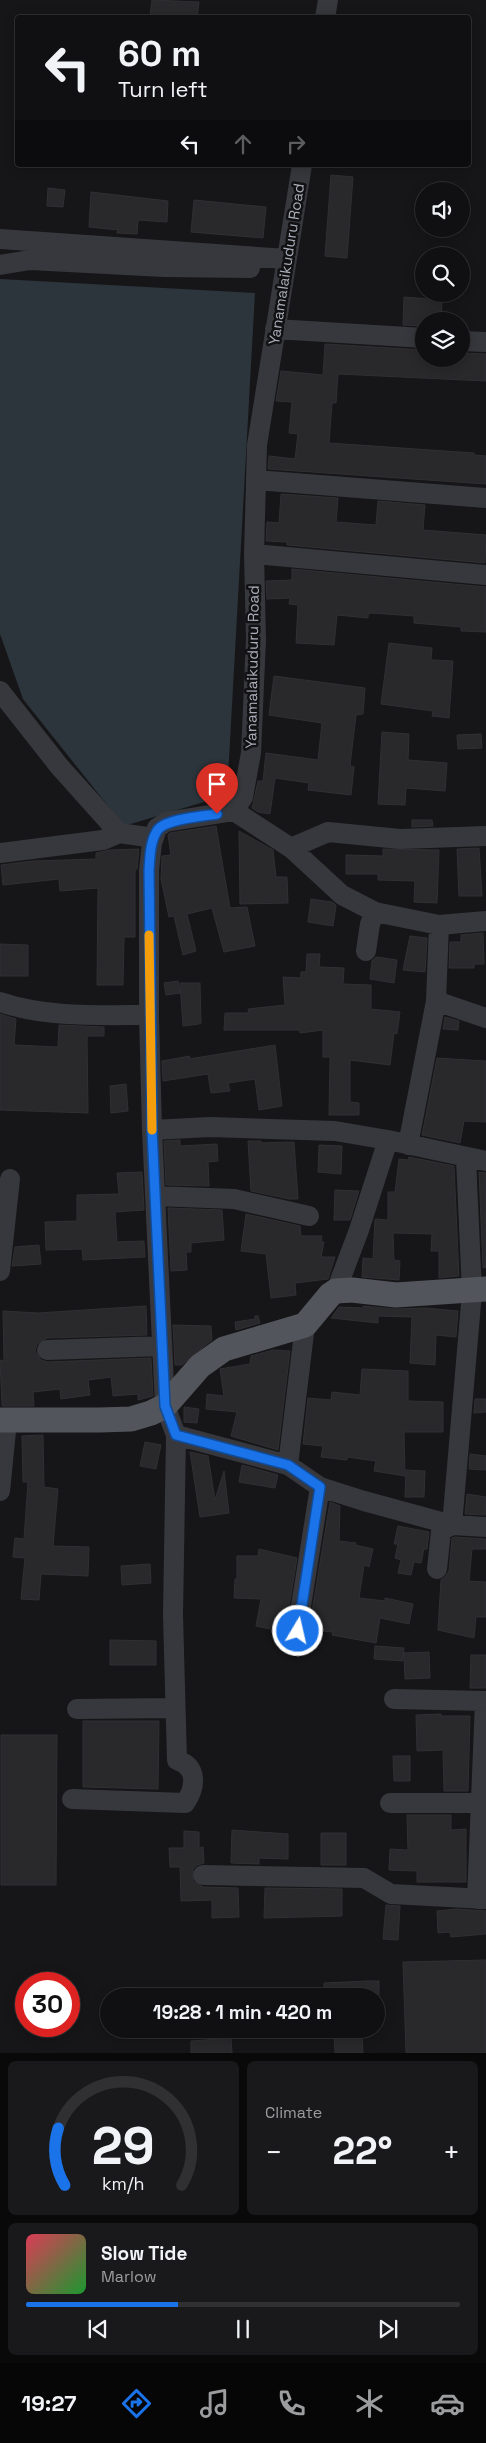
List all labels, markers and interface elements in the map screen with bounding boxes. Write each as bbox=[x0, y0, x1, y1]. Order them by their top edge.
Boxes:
text: 60 m bbox=[118, 32, 201, 76]
icon: left bbox=[35, 35, 100, 100]
text: Turn left bbox=[118, 75, 208, 103]
icon: left bbox=[176, 130, 204, 158]
icon: ahead bbox=[229, 130, 257, 158]
icon: right bbox=[282, 130, 310, 158]
street label: Yanamalaikuduru Road bbox=[264, 182, 308, 346]
map controls bbox=[415, 182, 470, 367]
button: sound bbox=[415, 182, 470, 237]
button: search bbox=[415, 247, 470, 302]
button: layers bbox=[415, 312, 470, 367]
street label: Yanamalaikuduru Road bbox=[241, 585, 263, 749]
pin bbox=[196, 763, 238, 814]
icon: arrive bbox=[203, 770, 231, 798]
position arrow bbox=[271, 1604, 323, 1656]
speed limit sign: 30 bbox=[15, 1972, 80, 2037]
text: 19:28 · 1 min · 420 m bbox=[153, 2000, 332, 2025]
text: Climate bbox=[265, 2102, 322, 2123]
text: 29 bbox=[92, 2113, 155, 2179]
text: 22° bbox=[332, 2127, 393, 2175]
text: − bbox=[265, 2134, 282, 2170]
text: + bbox=[443, 2134, 460, 2170]
text: km/h bbox=[102, 2172, 145, 2195]
text: Slow Tide bbox=[101, 2241, 187, 2266]
text: Marlow bbox=[101, 2266, 157, 2287]
icon: previous bbox=[84, 2315, 112, 2343]
icon: pause bbox=[229, 2315, 257, 2343]
icon: next bbox=[374, 2315, 402, 2343]
icon: directions bbox=[119, 2386, 154, 2421]
icon: music bbox=[197, 2386, 232, 2421]
icon: phone bbox=[274, 2386, 309, 2421]
icon: climate bbox=[352, 2386, 387, 2421]
icon: car bbox=[430, 2386, 465, 2421]
text: 19:27 bbox=[21, 2389, 76, 2417]

